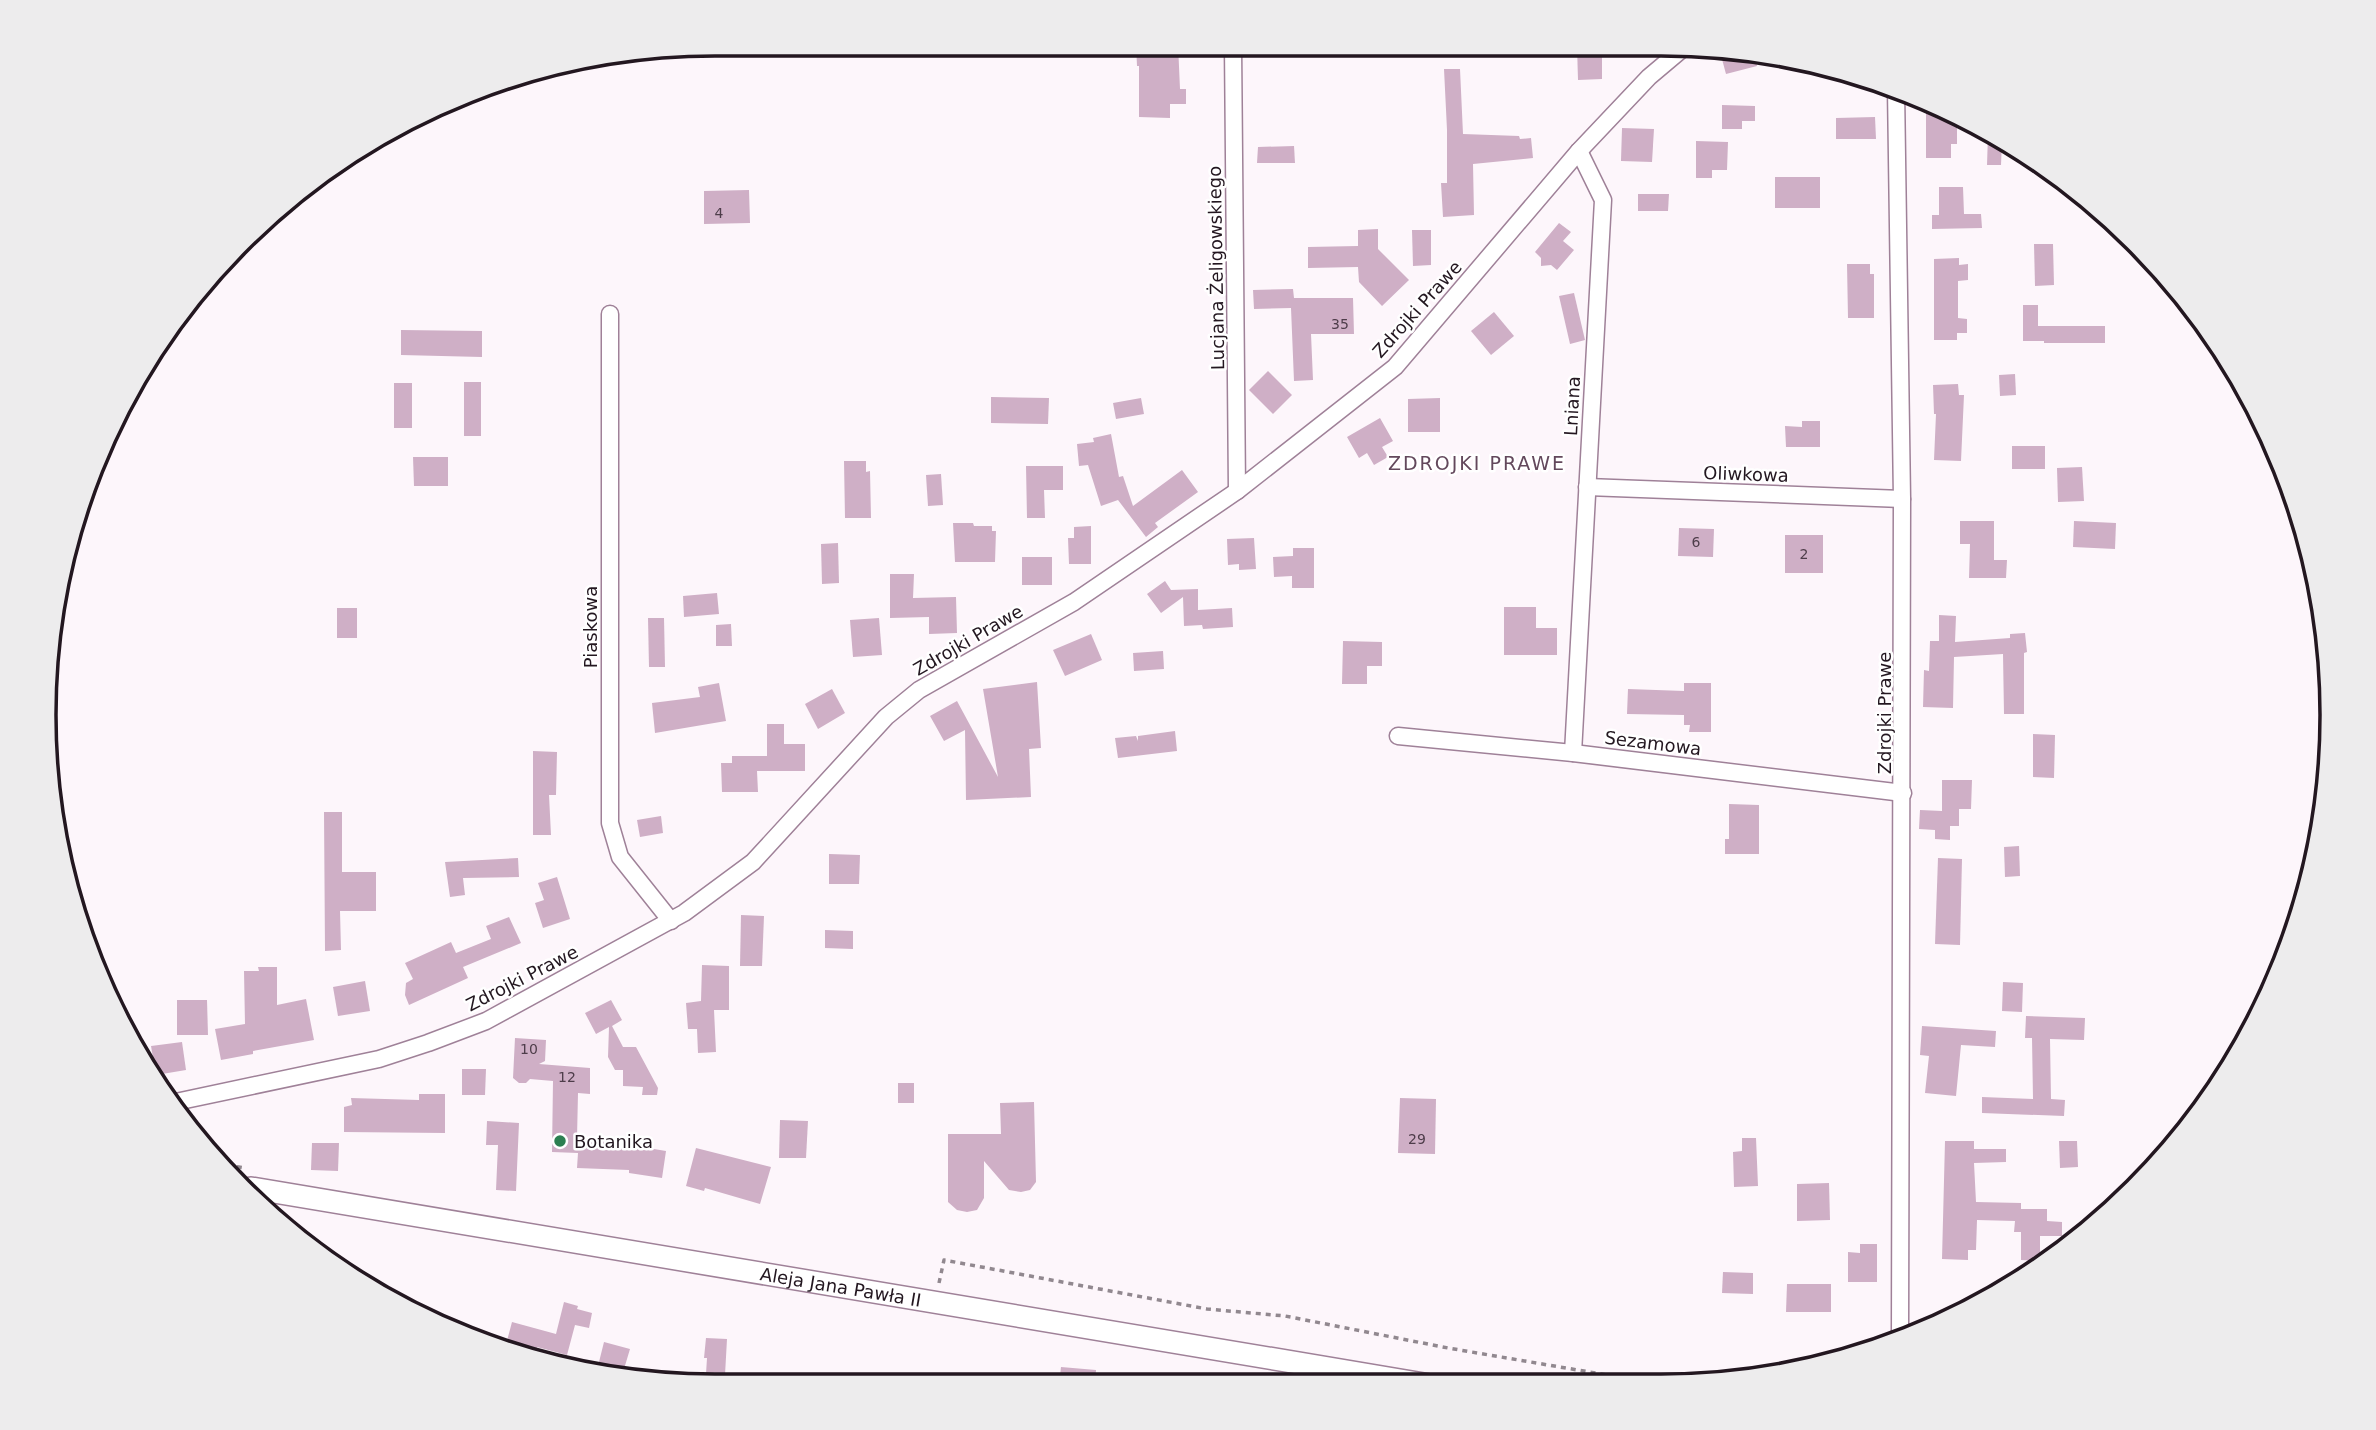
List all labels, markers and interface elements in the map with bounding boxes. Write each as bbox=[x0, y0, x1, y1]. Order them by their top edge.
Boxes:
street label: Lucjana Żeligowskiego bbox=[1204, 166, 1228, 370]
house number: 4 bbox=[715, 205, 724, 221]
street label: Zdrojki Prawe bbox=[1368, 256, 1466, 362]
house number: 35 bbox=[1331, 316, 1349, 332]
street label: Lniana bbox=[1560, 376, 1584, 436]
district label: ZDROJKI PRAWE bbox=[1388, 452, 1566, 474]
street label: Oliwkowa bbox=[1703, 462, 1789, 486]
house number: 6 bbox=[1692, 534, 1701, 550]
house number: 2 bbox=[1800, 546, 1808, 562]
street label: Piaskowa bbox=[580, 586, 601, 668]
street label: Zdrojki Prawe bbox=[910, 600, 1026, 680]
street label: Zdrojki Prawe bbox=[1874, 652, 1895, 774]
street label: Sezamowa bbox=[1603, 727, 1703, 759]
street label: Zdrojki Prawe bbox=[463, 941, 581, 1015]
house number: 10 bbox=[520, 1041, 538, 1057]
house number: 12 bbox=[558, 1069, 576, 1085]
place label: Botanika bbox=[574, 1131, 653, 1152]
house number: 29 bbox=[1408, 1131, 1426, 1147]
marker: Botanika bbox=[552, 1133, 568, 1149]
street label: Aleja Jana Pawła II bbox=[759, 1263, 923, 1310]

